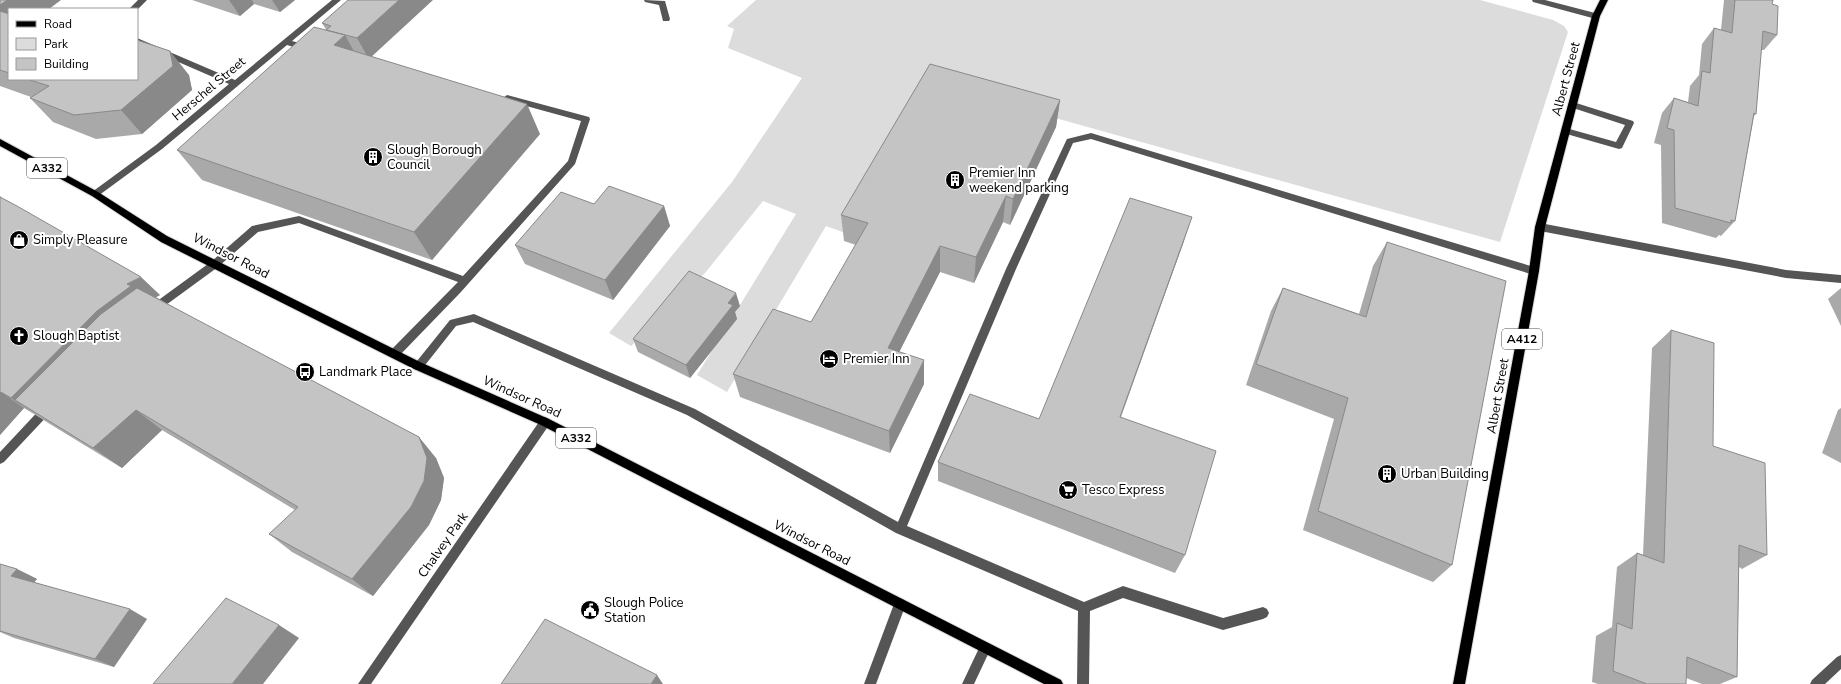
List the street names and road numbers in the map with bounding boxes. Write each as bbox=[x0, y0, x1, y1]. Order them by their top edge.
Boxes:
street label: Albert Street bbox=[1547, 39, 1585, 118]
street label: Herschel Street bbox=[168, 53, 250, 125]
road number: A332 bbox=[27, 158, 67, 178]
street label: Windsor Road bbox=[189, 229, 273, 283]
road number: A412 bbox=[1502, 329, 1542, 349]
street label: Albert Street bbox=[1483, 356, 1514, 435]
street label: Windsor Road bbox=[480, 372, 564, 422]
road number: A332 bbox=[556, 428, 596, 448]
street label: Chalvey Park bbox=[414, 508, 472, 581]
street label: Windsor Road bbox=[770, 516, 854, 570]

